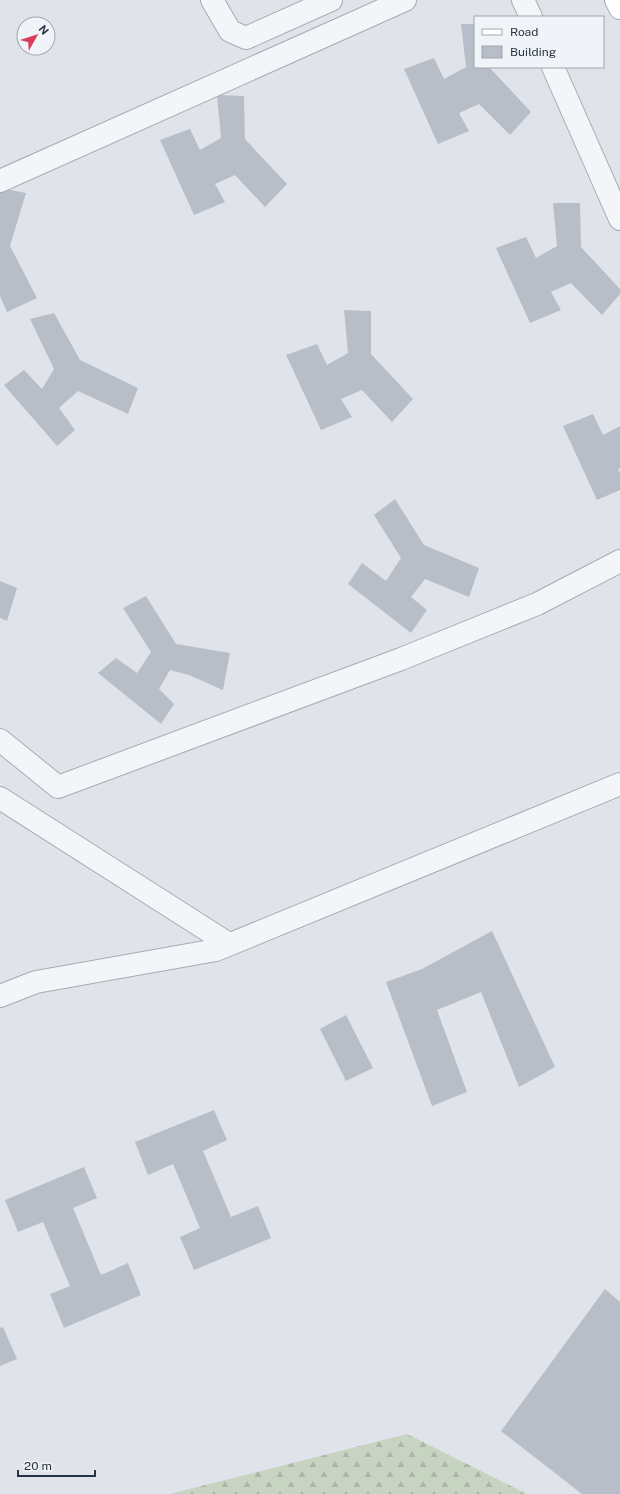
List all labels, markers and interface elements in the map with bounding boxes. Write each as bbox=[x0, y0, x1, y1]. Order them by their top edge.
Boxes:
north arrow bbox=[16, 16, 56, 56]
legend bbox=[474, 16, 604, 68]
text: N bbox=[36, 23, 51, 37]
text: Road bbox=[510, 25, 538, 39]
text: Building bbox=[510, 45, 556, 59]
scale bar bbox=[18, 1452, 95, 1478]
text: 20 m bbox=[24, 1459, 52, 1473]

